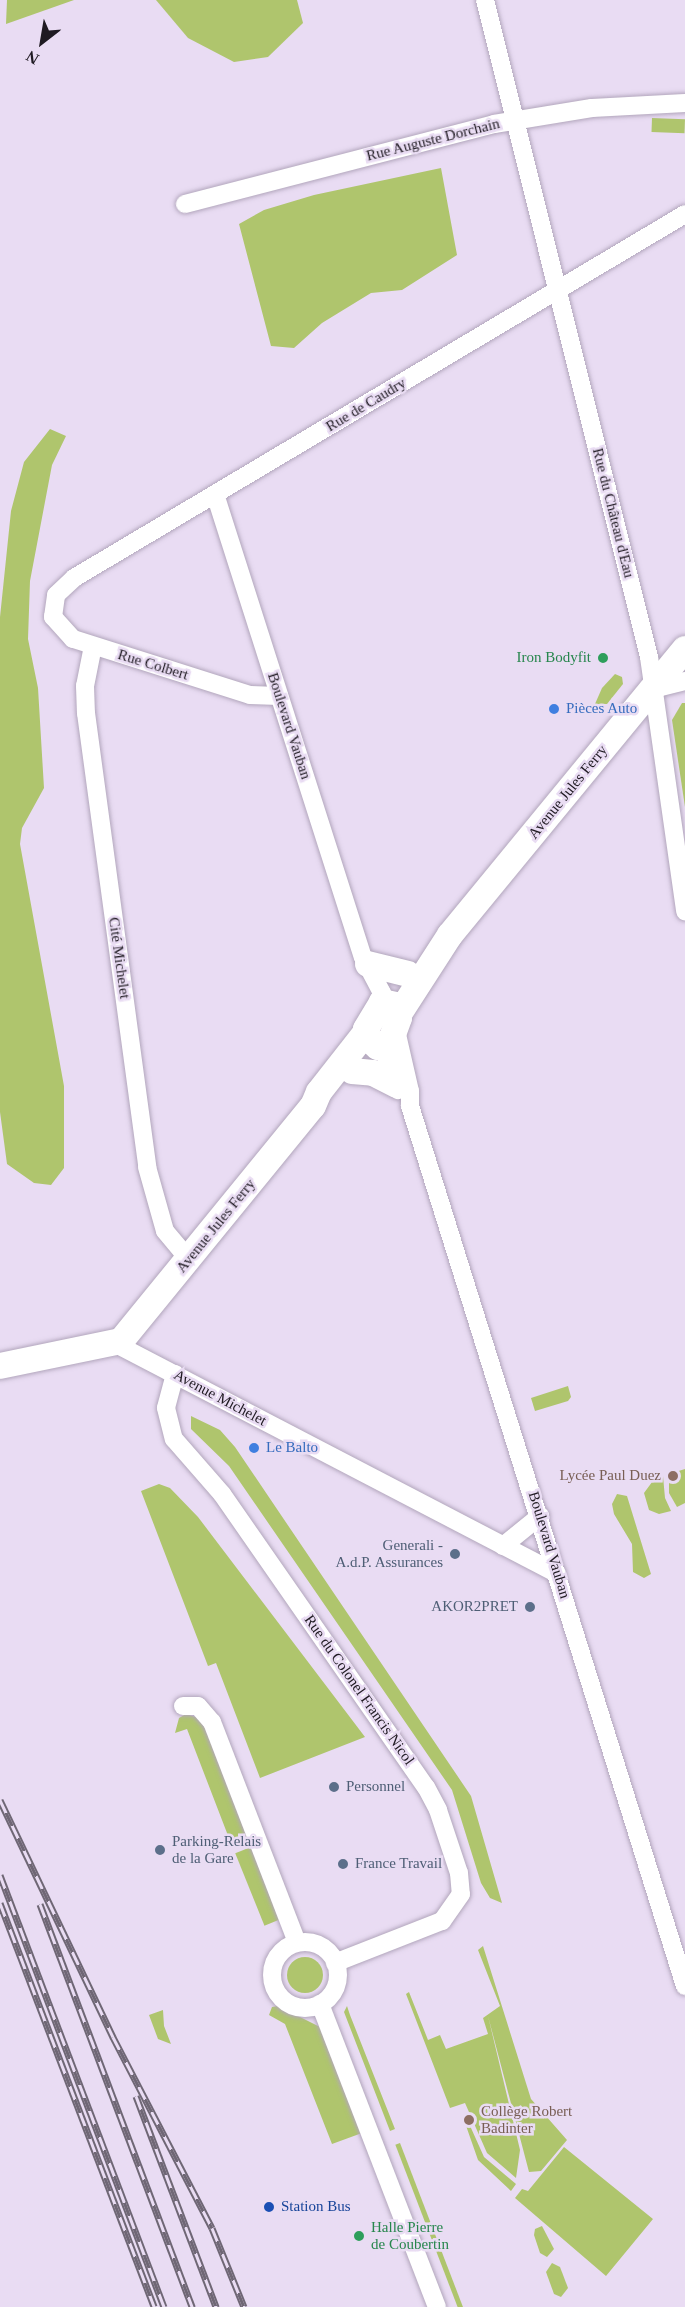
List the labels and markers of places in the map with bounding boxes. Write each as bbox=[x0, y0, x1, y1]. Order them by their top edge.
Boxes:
place label: Iron Bodyfit bbox=[516, 649, 591, 667]
marker: Iron Bodyfit bbox=[596, 651, 610, 665]
place label: Pièces Auto bbox=[566, 700, 638, 718]
marker: Pièces Auto bbox=[547, 702, 561, 716]
place label: Le Balto bbox=[266, 1439, 318, 1457]
marker: Le Balto bbox=[247, 1441, 261, 1455]
place label: Lycée Paul Duez bbox=[559, 1467, 661, 1485]
marker: Lycée Paul Duez bbox=[666, 1469, 680, 1483]
place label: Generali - A.d.P. Assurances bbox=[335, 1536, 443, 1571]
marker: Generali - A.d.P. Assurances bbox=[448, 1547, 462, 1561]
place label: AKOR2PRET bbox=[431, 1598, 518, 1616]
marker: AKOR2PRET bbox=[523, 1600, 537, 1614]
place label: Personnel bbox=[346, 1778, 405, 1796]
marker: Personnel bbox=[327, 1780, 341, 1794]
place label: Parking-Relais de la Gare bbox=[172, 1832, 261, 1867]
marker: Parking-Relais de la Gare bbox=[153, 1843, 167, 1857]
place label: France Travail bbox=[355, 1855, 442, 1873]
marker: France Travail bbox=[336, 1857, 350, 1871]
place label: Collège Robert Badinter bbox=[481, 2102, 572, 2137]
marker: Collège Robert Badinter bbox=[462, 2113, 476, 2127]
place label: Station Bus bbox=[281, 2198, 351, 2216]
marker: Station Bus bbox=[262, 2200, 276, 2214]
place label: Halle Pierre de Coubertin bbox=[371, 2218, 449, 2253]
marker: Halle Pierre de Coubertin bbox=[352, 2229, 366, 2243]

